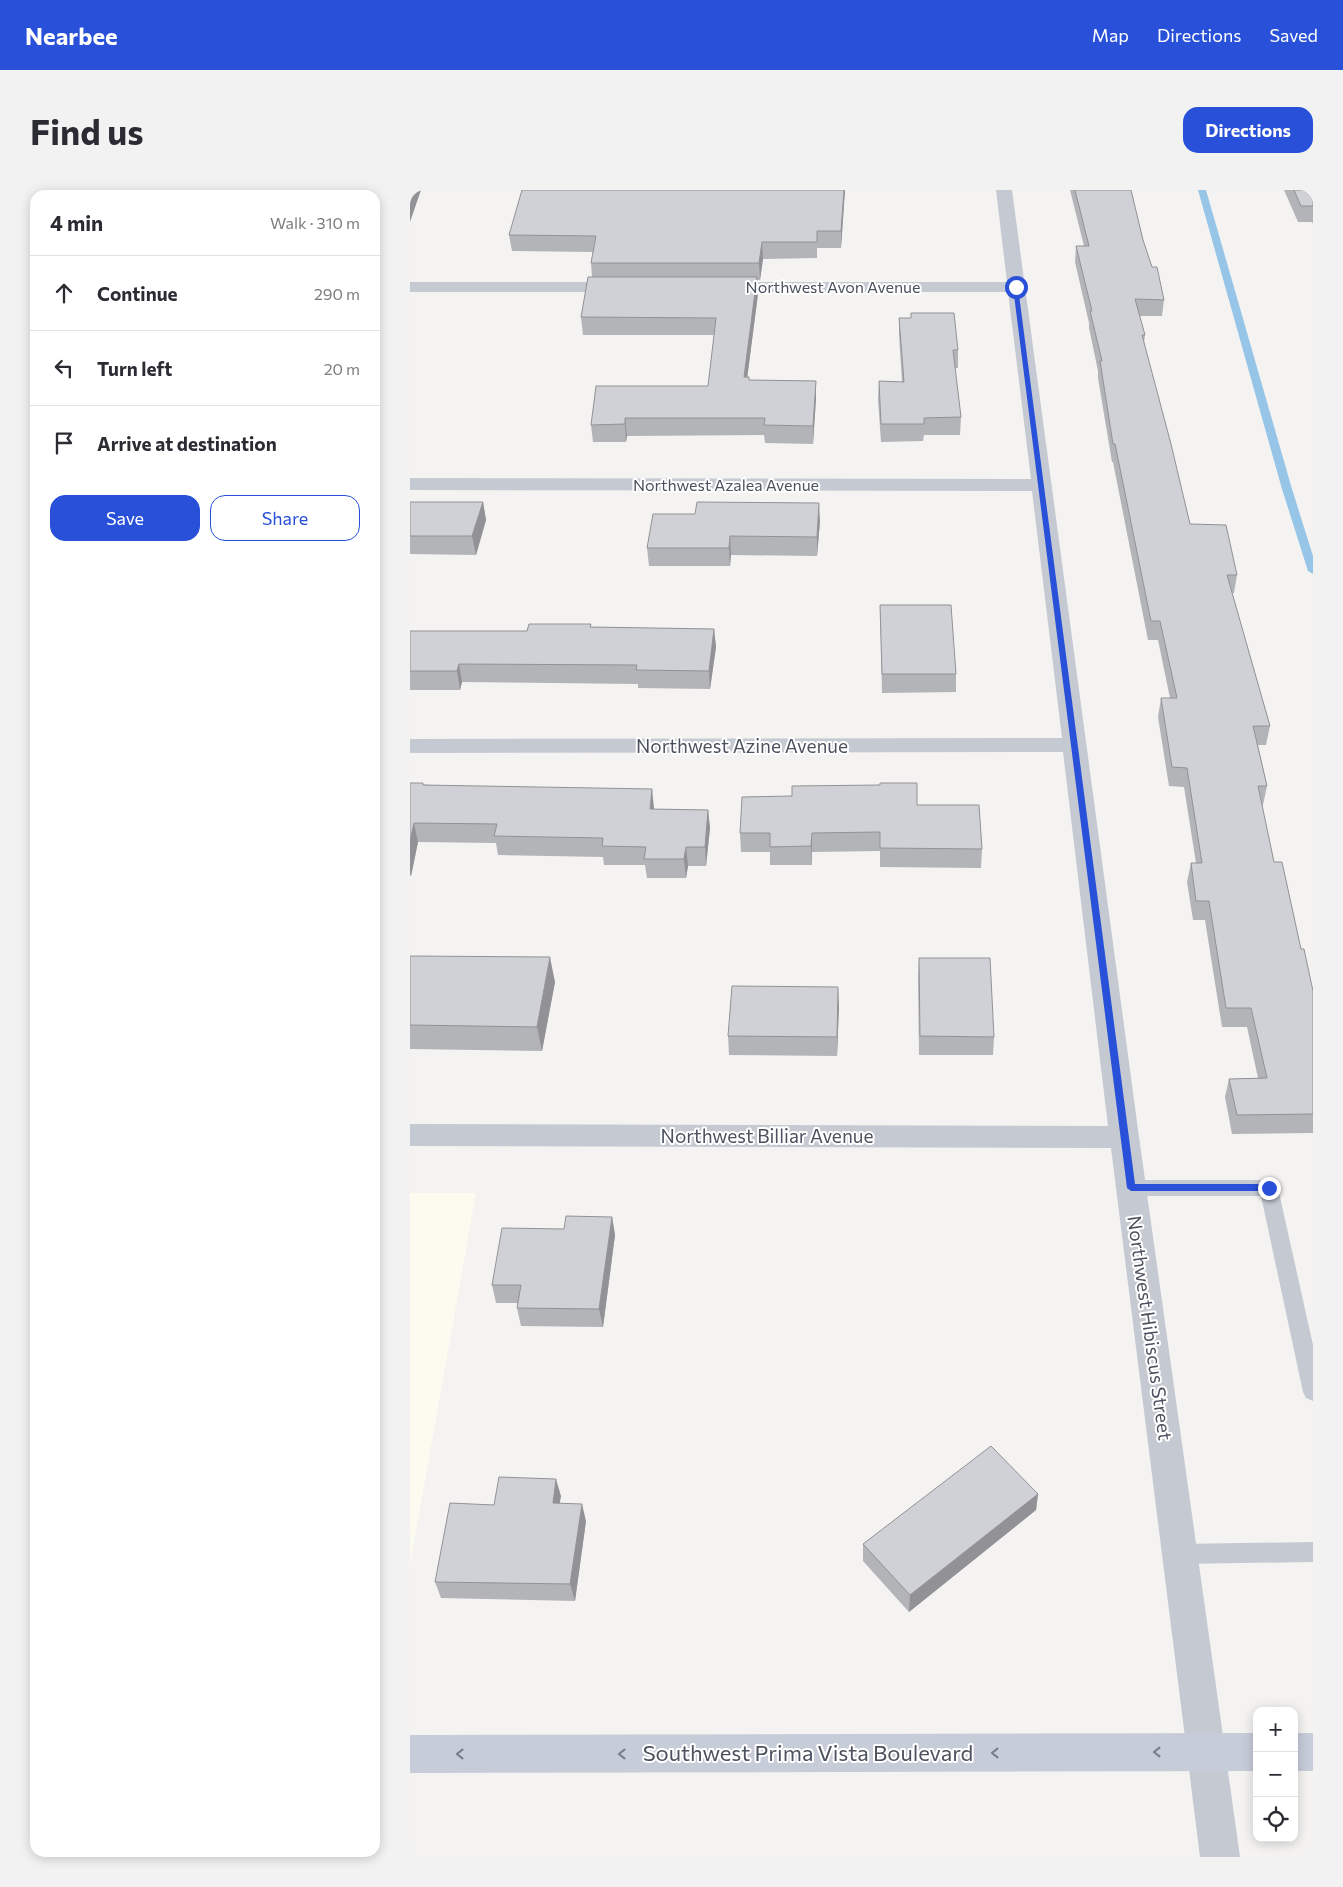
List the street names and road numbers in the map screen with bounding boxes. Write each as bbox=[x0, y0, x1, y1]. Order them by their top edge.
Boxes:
street label: Northwest Avon Avenue bbox=[746, 277, 920, 296]
street label: Northwest Azalea Avenue bbox=[633, 475, 819, 494]
street label: Northwest Azine Avenue bbox=[636, 734, 848, 757]
street label: Northwest Billiar Avenue bbox=[661, 1124, 873, 1147]
street label: Northwest Hibiscus Street bbox=[1123, 1214, 1178, 1442]
street label: Southwest Prima Vista Boulevard bbox=[643, 1739, 973, 1766]

